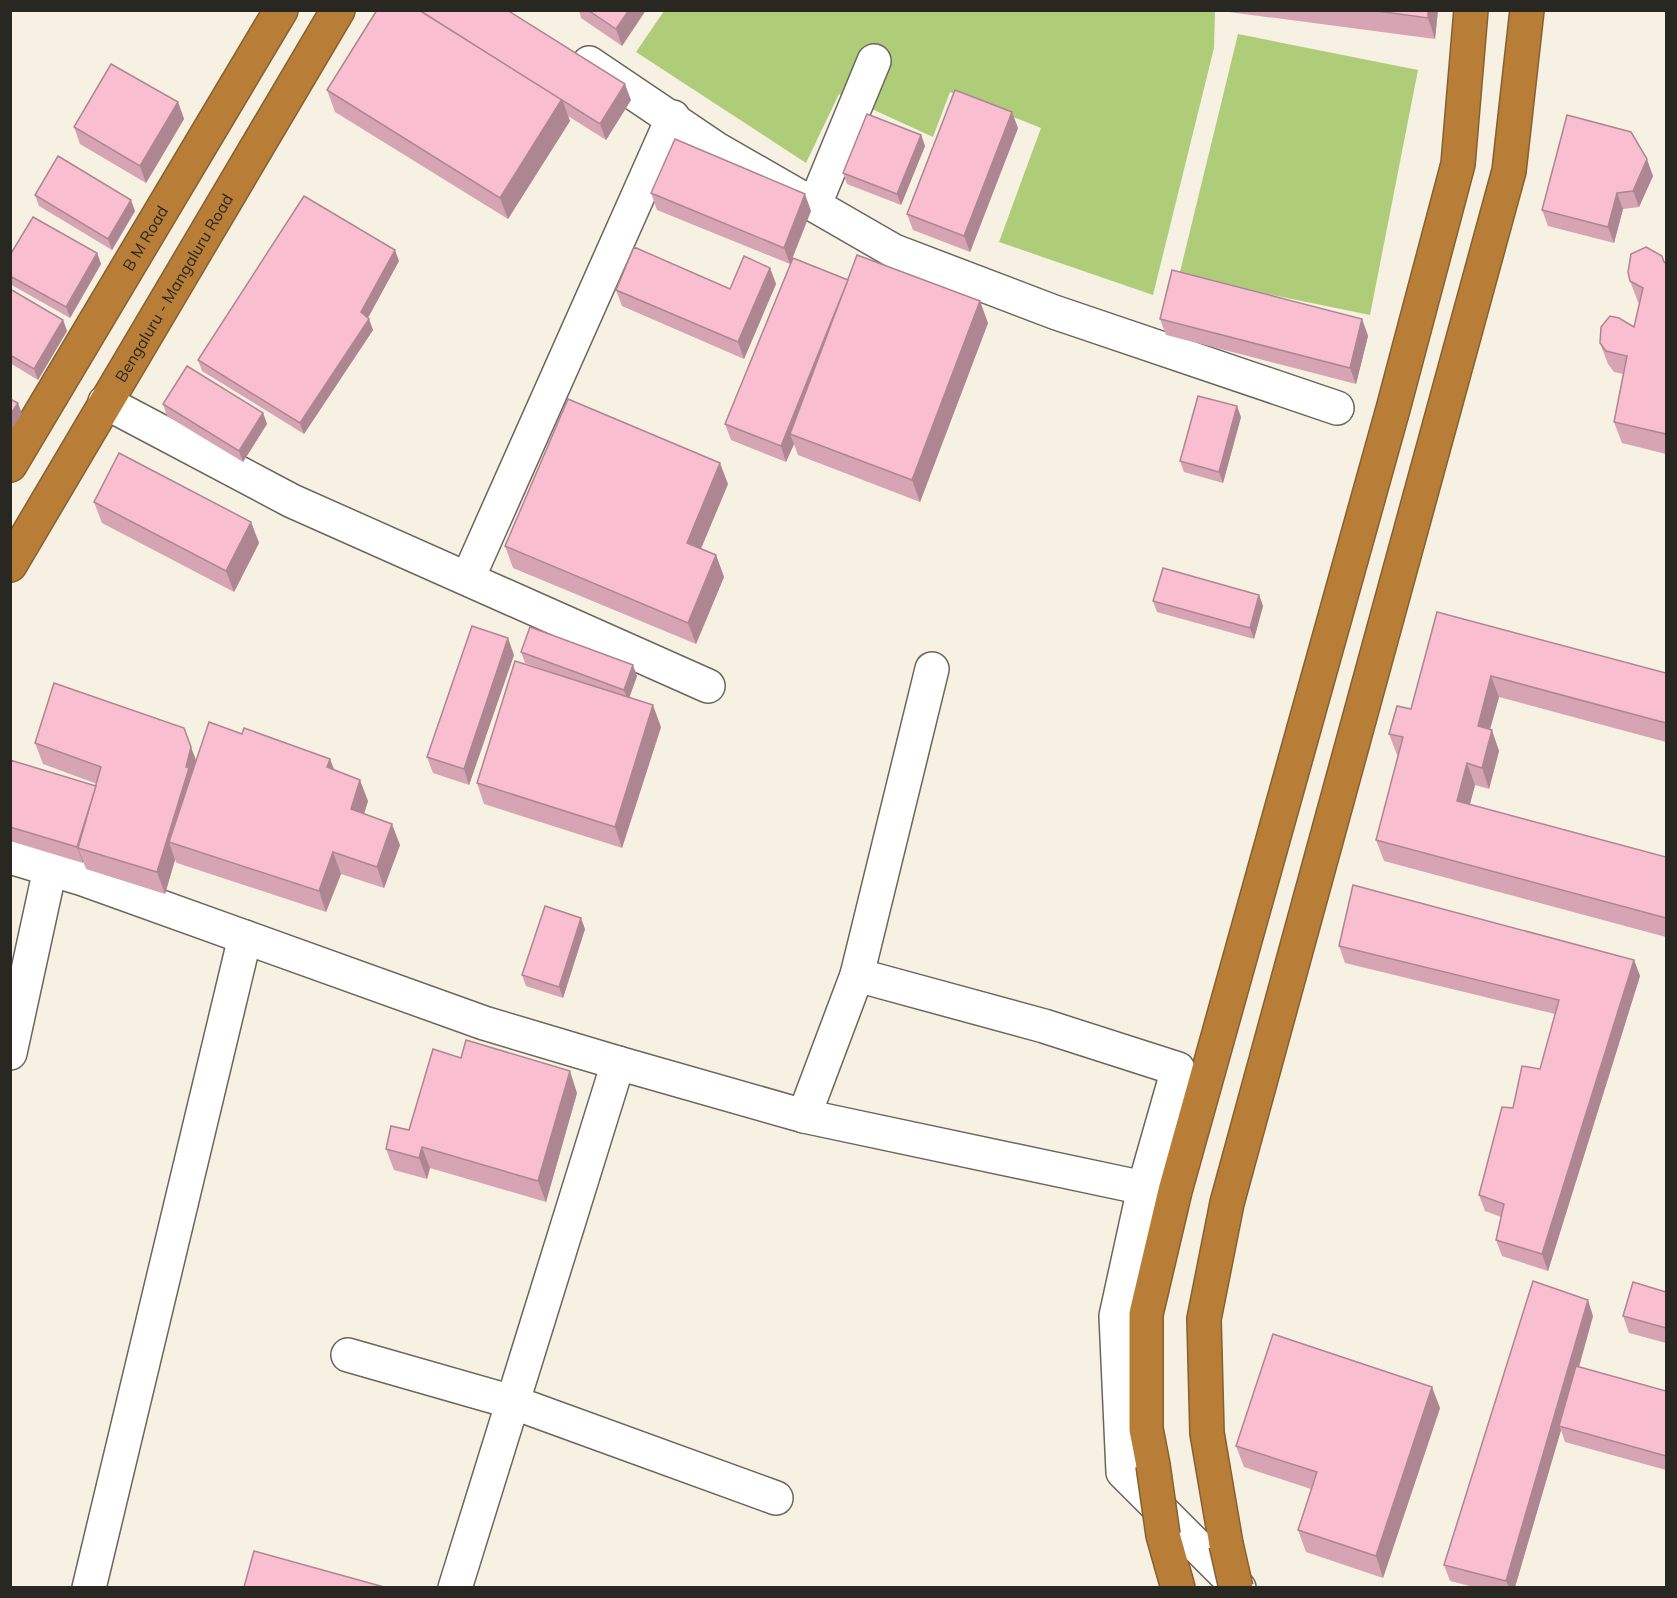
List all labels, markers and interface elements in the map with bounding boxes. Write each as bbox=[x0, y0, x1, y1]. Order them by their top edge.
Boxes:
street label: Bengaluru - Mangaluru Road bbox=[110, 190, 237, 385]
street label: B M Road bbox=[118, 202, 172, 274]

